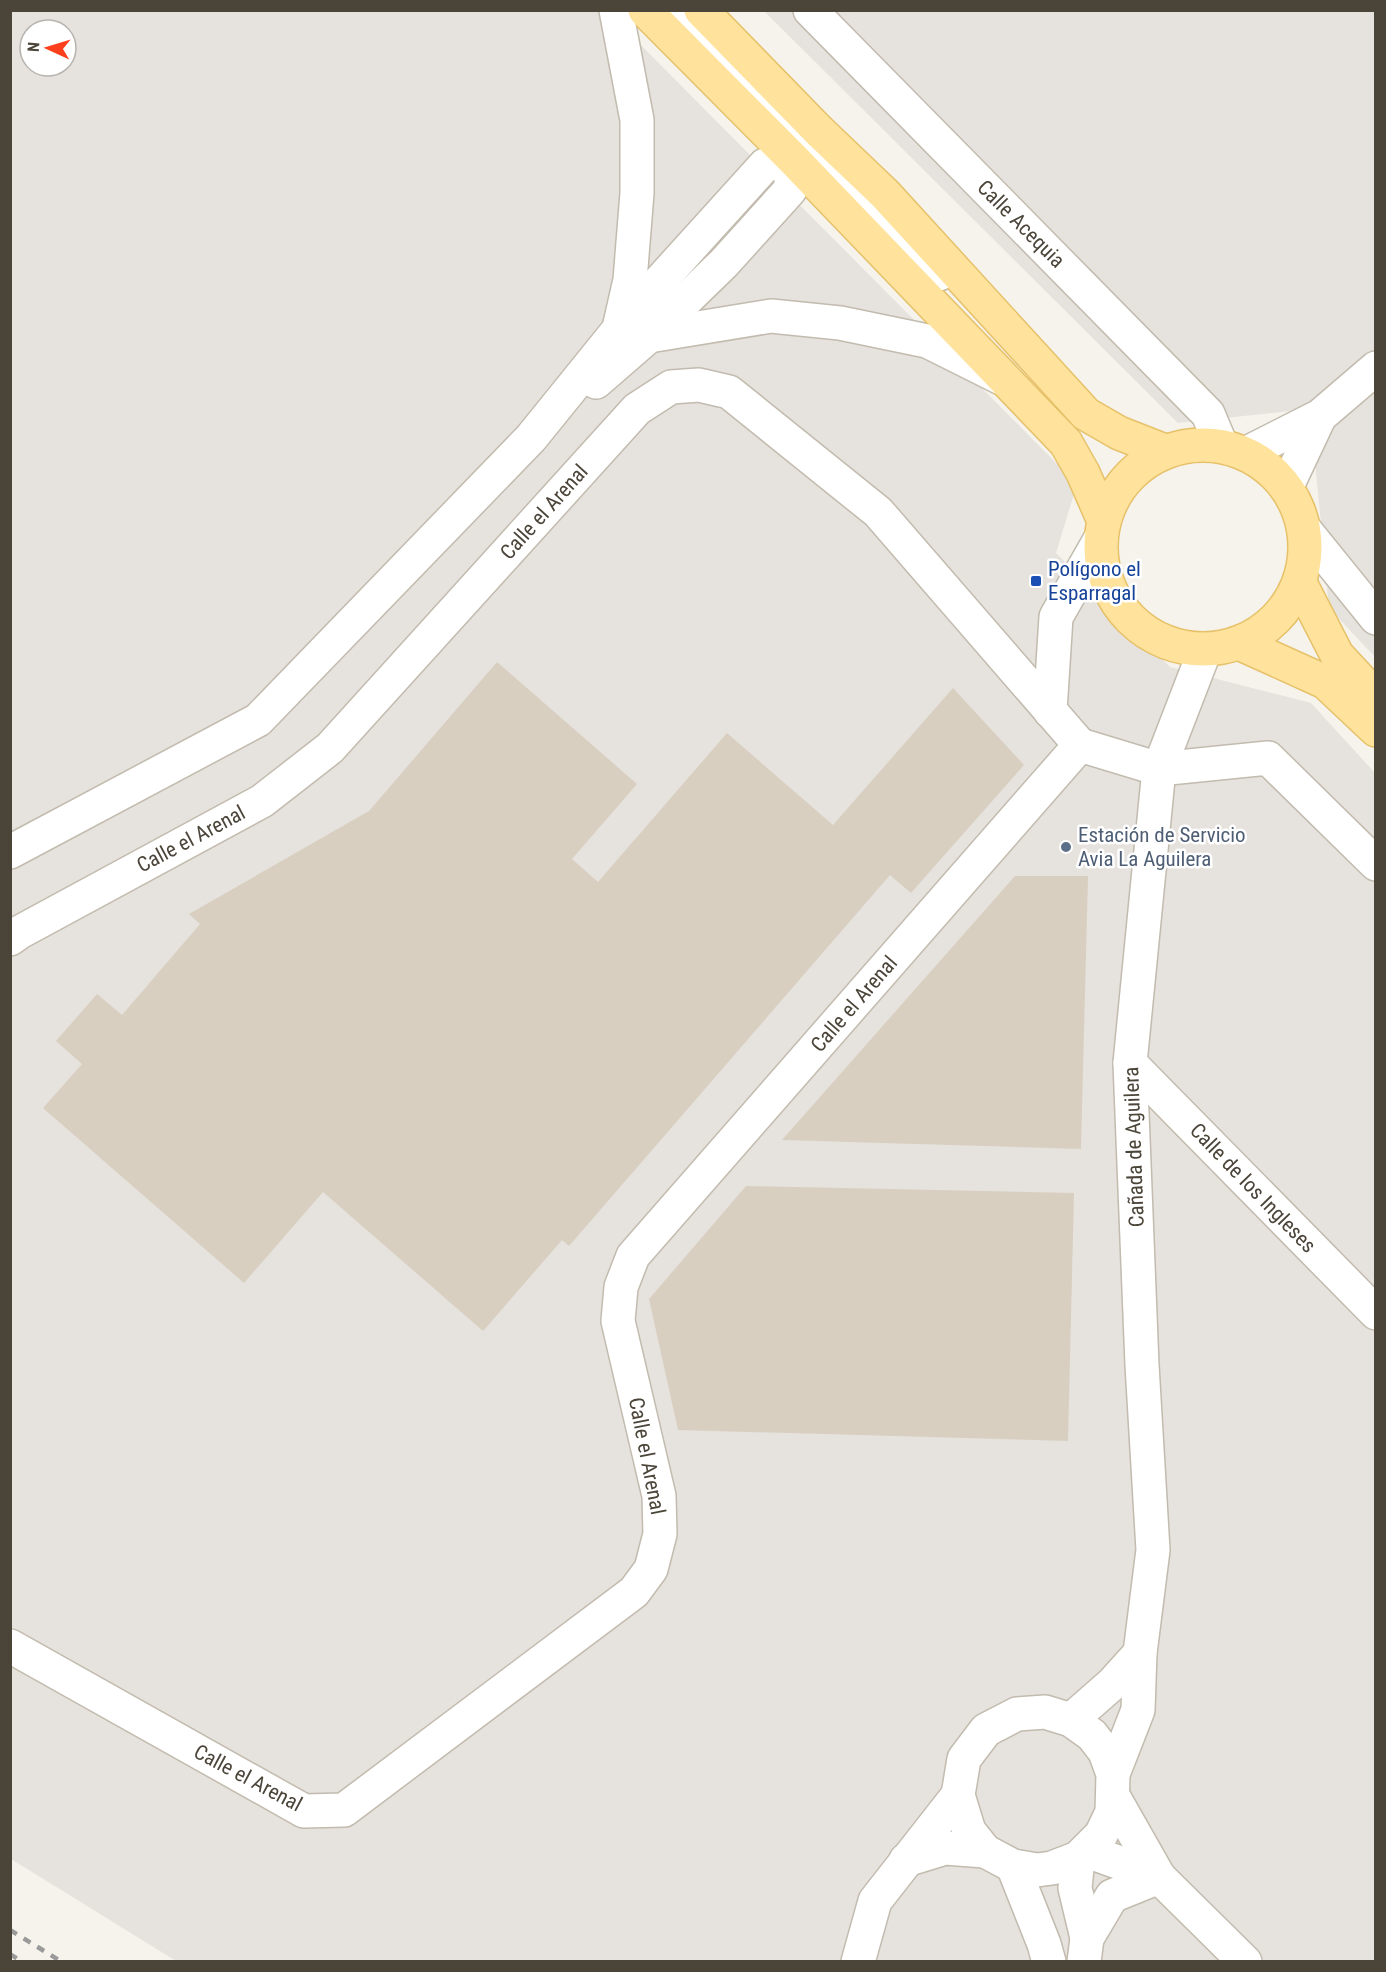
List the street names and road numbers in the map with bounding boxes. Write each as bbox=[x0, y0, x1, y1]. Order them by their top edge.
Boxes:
street label: Calle Acequia bbox=[972, 175, 1070, 273]
street label: Calle el Arenal bbox=[495, 460, 593, 564]
street label: Calle el Arenal bbox=[133, 800, 249, 878]
street label: Calle el Arenal bbox=[806, 951, 902, 1057]
street label: Cañada de Aguilera bbox=[1119, 1066, 1149, 1228]
street label: Calle de los Ingleses bbox=[1185, 1118, 1321, 1258]
street label: Calle el Arenal bbox=[624, 1395, 670, 1517]
street label: Calle el Arenal bbox=[190, 1739, 306, 1817]

